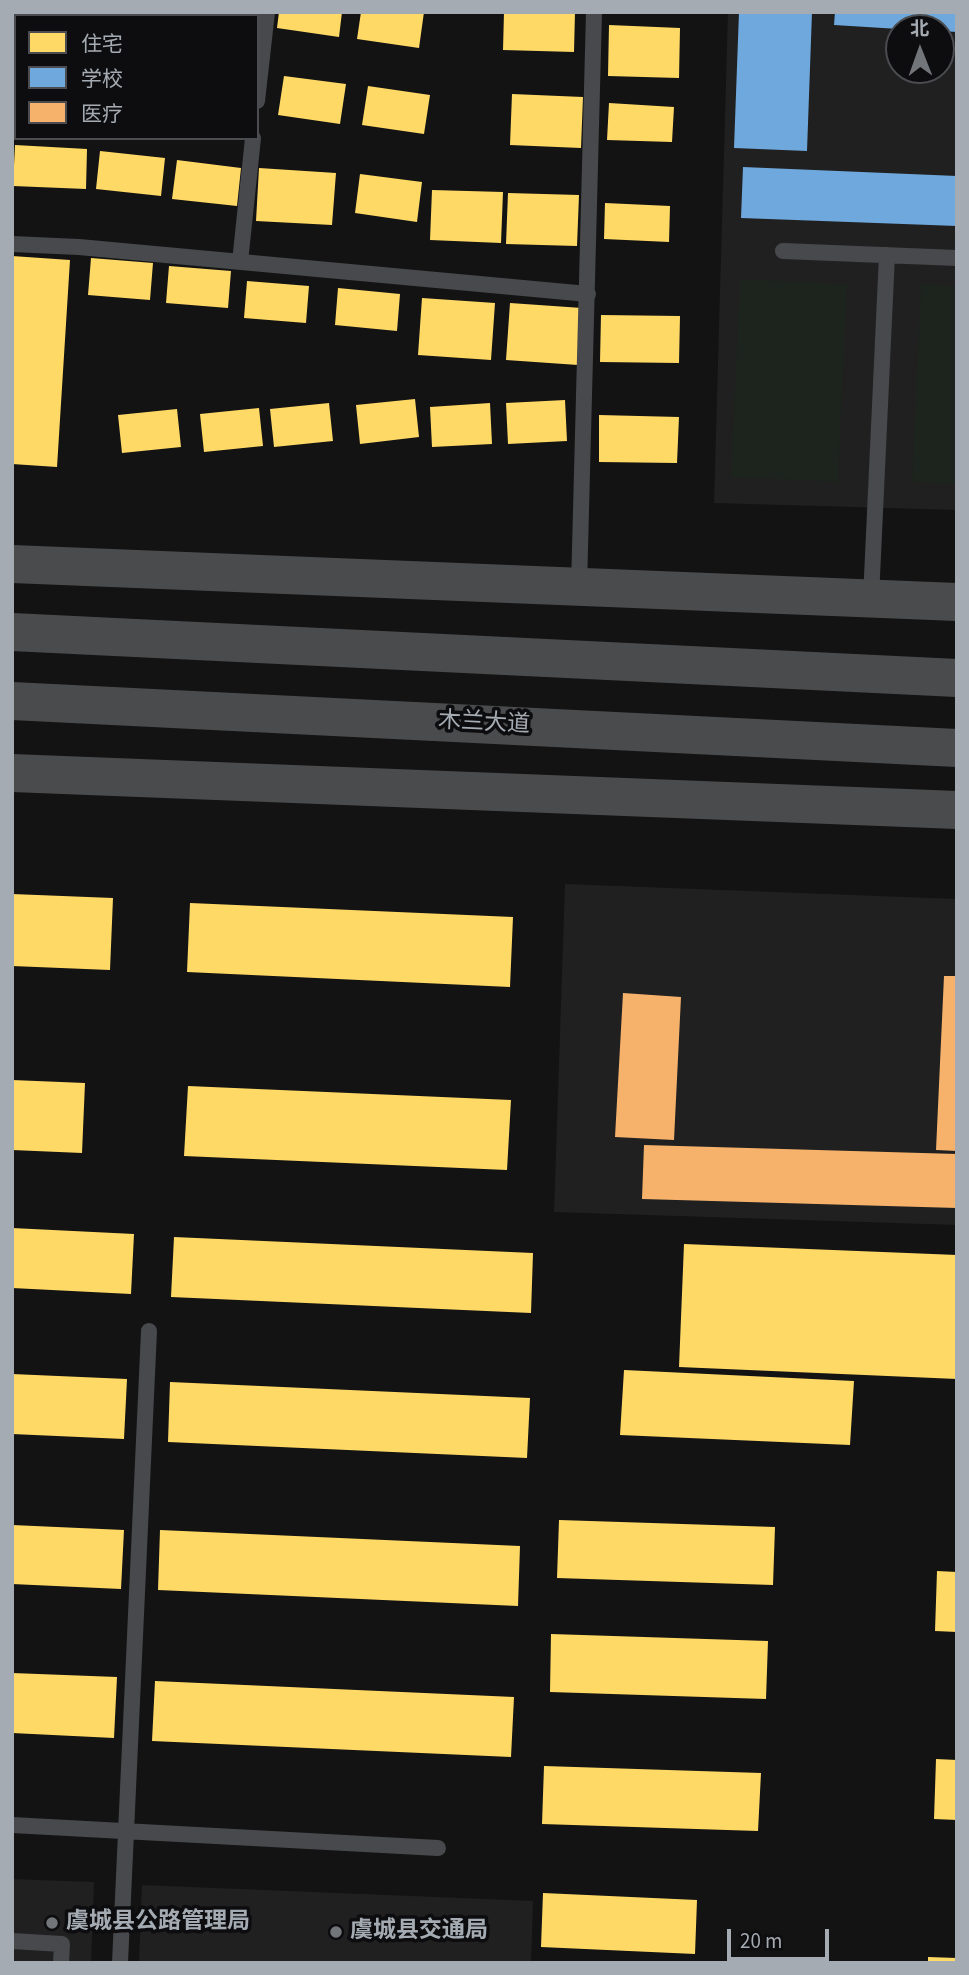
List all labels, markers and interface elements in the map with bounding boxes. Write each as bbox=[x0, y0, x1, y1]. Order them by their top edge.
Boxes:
legend bbox=[14, 14, 259, 140]
north arrow bbox=[885, 14, 955, 84]
text: 北 bbox=[910, 16, 929, 43]
text: 住宅 bbox=[81, 29, 123, 59]
text: 学校 bbox=[81, 64, 123, 94]
text: 医疗 bbox=[81, 99, 123, 129]
street label: 木兰大道 bbox=[437, 708, 531, 740]
place label: 虞城县公路管理局 bbox=[66, 1909, 250, 1937]
marker: 虞城县公路管理局 bbox=[44, 1915, 60, 1931]
scale bar bbox=[731, 1916, 832, 1960]
place label: 虞城县交通局 bbox=[350, 1918, 488, 1946]
marker: 虞城县交通局 bbox=[328, 1924, 344, 1940]
text: 20 m bbox=[740, 1926, 782, 1956]

